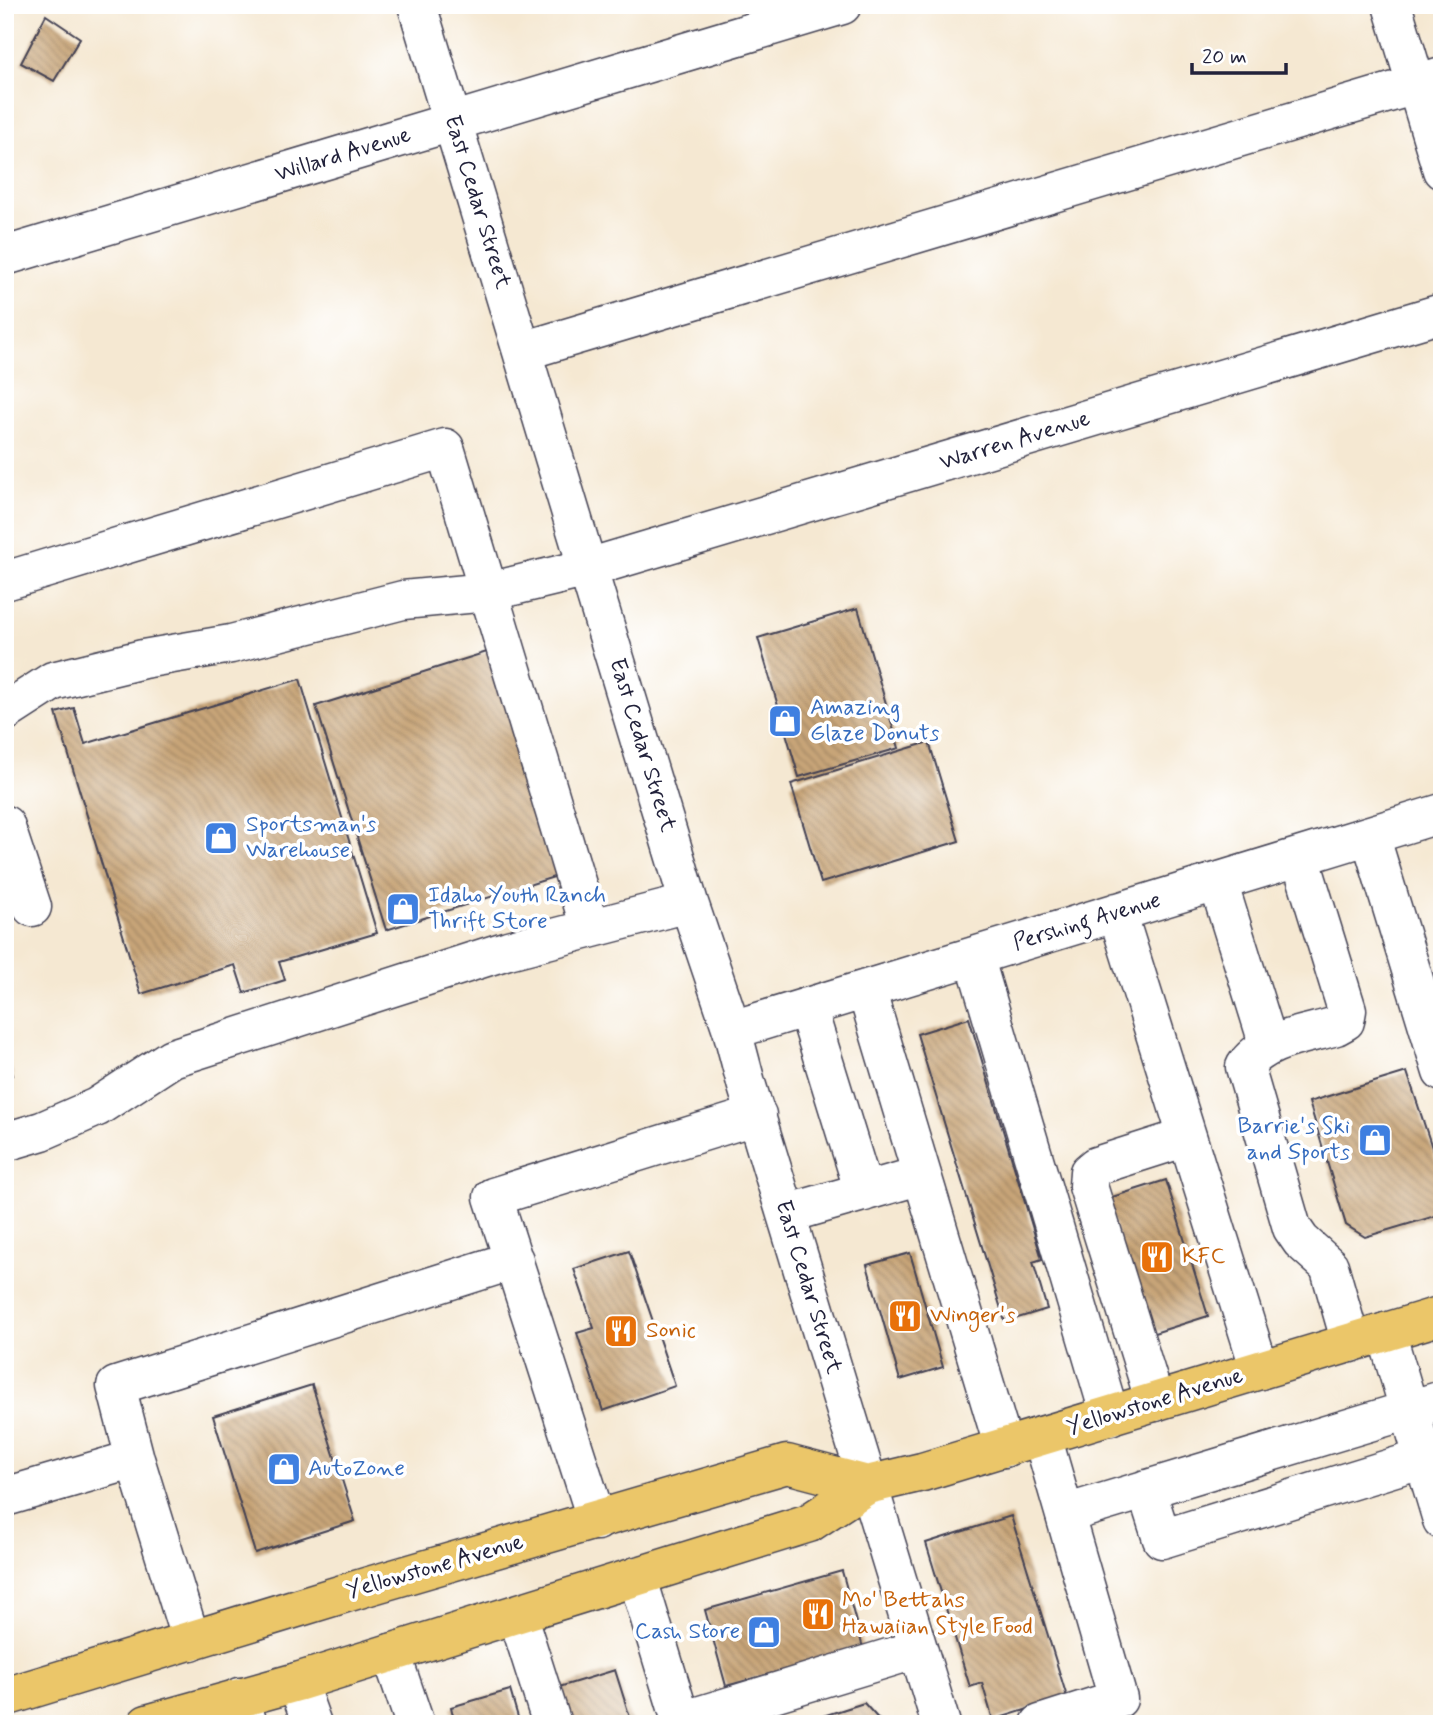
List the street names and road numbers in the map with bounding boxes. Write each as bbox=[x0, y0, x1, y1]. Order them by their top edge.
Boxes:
street label: East Cedar Street bbox=[436, 112, 518, 293]
street label: Willard Avenue bbox=[271, 120, 415, 190]
street label: Warren Avenue bbox=[936, 404, 1094, 478]
street label: East Cedar Street bbox=[601, 655, 683, 836]
street label: Pershing Avenue bbox=[1010, 885, 1165, 961]
street label: East Cedar Street bbox=[767, 1197, 849, 1378]
street label: Yellowstone Avenue bbox=[1063, 1361, 1247, 1443]
street label: Yellowstone Avenue bbox=[343, 1527, 527, 1607]

